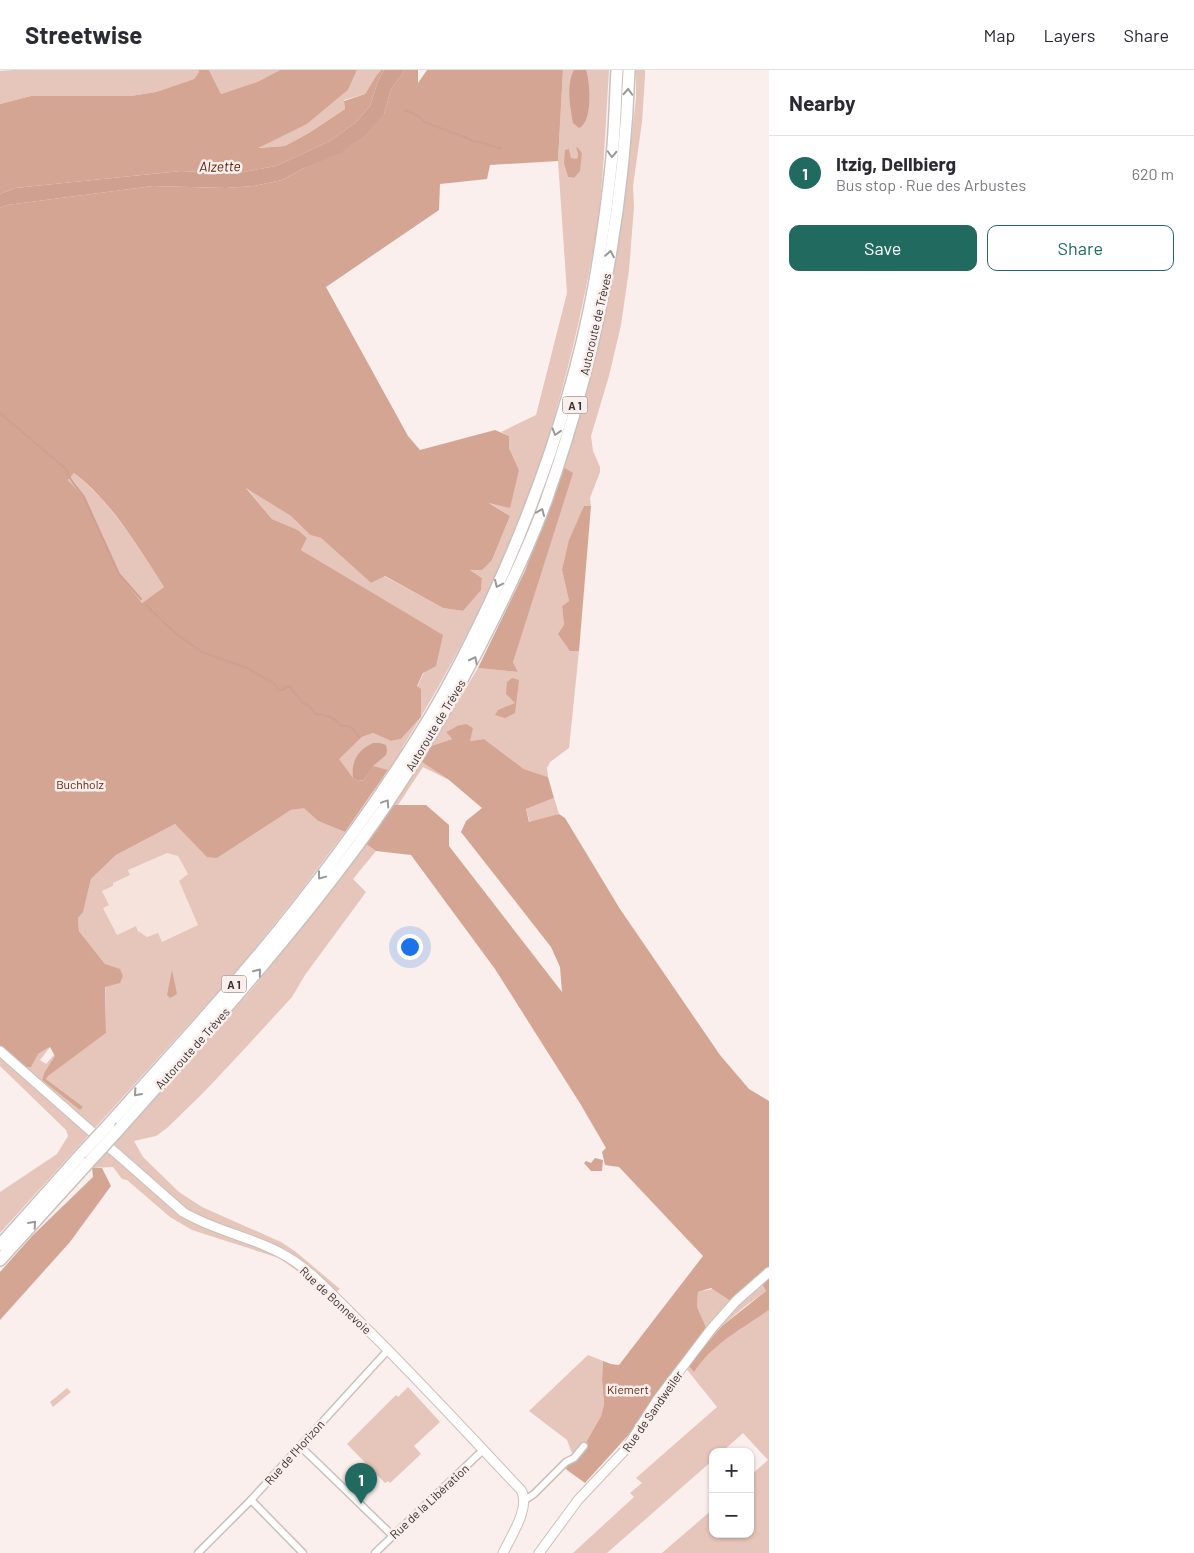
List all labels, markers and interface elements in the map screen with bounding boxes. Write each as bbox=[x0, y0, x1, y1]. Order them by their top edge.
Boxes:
text: Streetwise bbox=[25, 20, 142, 49]
text: Map bbox=[983, 24, 1015, 46]
text: Layers bbox=[1043, 24, 1096, 46]
text: Share bbox=[1124, 24, 1169, 46]
one-way arrow bbox=[622, 88, 633, 96]
text: Nearby bbox=[789, 90, 855, 115]
one-way arrow bbox=[607, 150, 618, 158]
text: Itzig, Dellbierg bbox=[836, 152, 956, 175]
water label: Alzette bbox=[199, 157, 241, 175]
text: 1 bbox=[802, 164, 808, 183]
text: 620 m bbox=[1132, 164, 1174, 183]
text: Bus stop · Rue des Arbustes bbox=[836, 175, 1026, 194]
button: Save bbox=[789, 225, 977, 271]
button: Share bbox=[987, 225, 1174, 271]
one-way arrow bbox=[605, 249, 615, 258]
street label: Autoroute de Trèves bbox=[576, 271, 614, 376]
road number: A 1 bbox=[562, 396, 588, 414]
one-way arrow bbox=[552, 428, 562, 436]
one-way arrow bbox=[535, 508, 546, 517]
one-way arrow bbox=[494, 579, 504, 588]
one-way arrow bbox=[468, 656, 478, 665]
street label: Autoroute de Trèves bbox=[402, 676, 468, 773]
park label: Buchholz bbox=[56, 777, 104, 791]
one-way arrow bbox=[380, 799, 390, 808]
one-way arrow bbox=[318, 870, 327, 880]
your location bbox=[397, 934, 423, 960]
one-way arrow bbox=[252, 969, 261, 978]
road number: A 1 bbox=[222, 976, 246, 992]
street label: Autoroute de Trèves bbox=[152, 1004, 232, 1091]
one-way arrow bbox=[134, 1088, 143, 1097]
one-way arrow bbox=[27, 1221, 36, 1230]
street label: Rue de Bonnevoie bbox=[297, 1263, 375, 1337]
street label: Rue de Sandweiler bbox=[619, 1367, 685, 1454]
park label: Kiemert bbox=[607, 1382, 649, 1396]
street label: Rue de l'Horizon bbox=[261, 1417, 327, 1487]
map controls bbox=[709, 1448, 754, 1538]
button: + bbox=[709, 1448, 754, 1493]
street label: Rue de la Libération bbox=[387, 1461, 471, 1541]
pin: 1 bbox=[345, 1463, 377, 1504]
button: − bbox=[709, 1493, 754, 1538]

